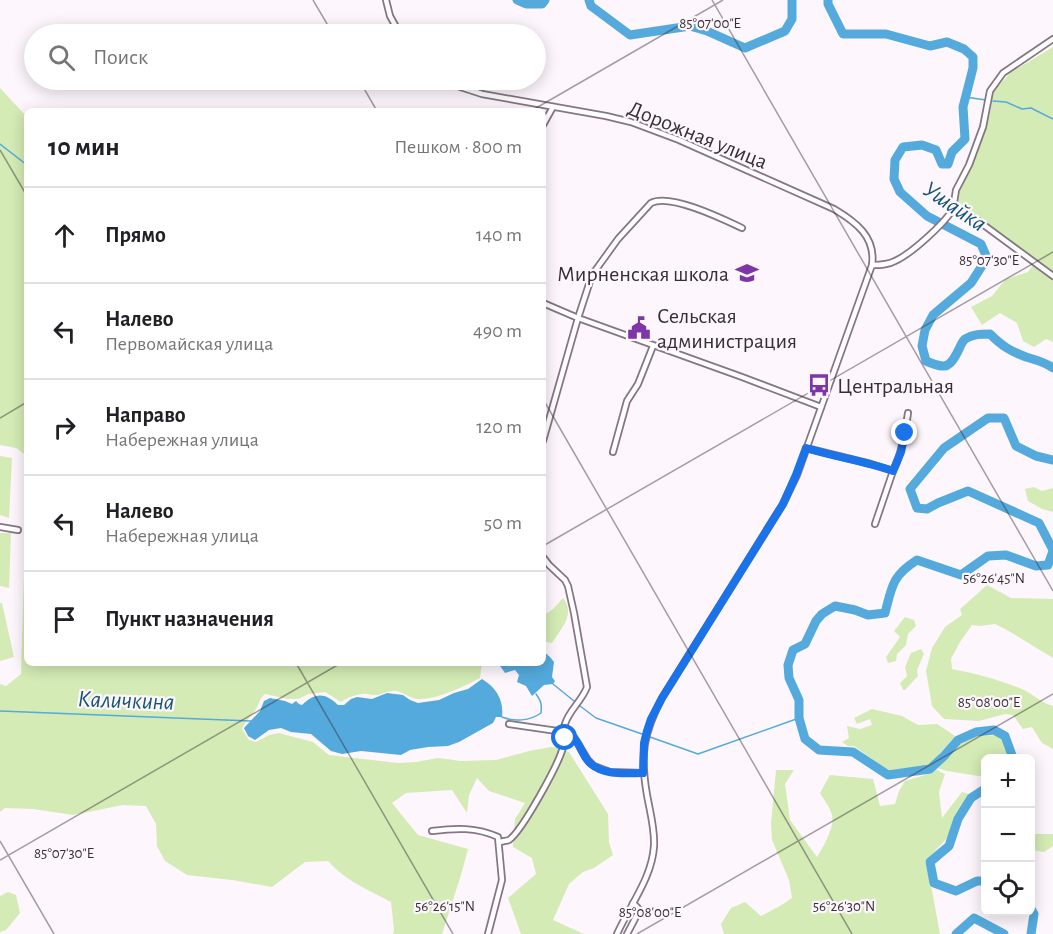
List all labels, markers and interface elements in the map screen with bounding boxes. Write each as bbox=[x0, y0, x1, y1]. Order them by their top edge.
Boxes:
text: 85°07'00"E bbox=[679, 16, 741, 31]
search box bbox=[24, 24, 546, 90]
icon: search bbox=[45, 41, 78, 74]
text: Поиск bbox=[93, 46, 148, 68]
street label: Дорожная улица bbox=[625, 97, 771, 173]
text: 10 мин bbox=[48, 134, 120, 160]
text: Пешком · 800 m bbox=[394, 137, 522, 157]
water label: Ушайка bbox=[919, 177, 990, 236]
icon: ahead bbox=[48, 219, 81, 252]
text: Прямо bbox=[105, 224, 166, 246]
text: 140 m bbox=[476, 225, 522, 245]
text: 85°07'30"E bbox=[959, 253, 1019, 268]
school or university icon: Мирненская школа bbox=[734, 260, 760, 286]
place label: Мирненская школа bbox=[557, 263, 729, 285]
place label: Сельская администрация bbox=[657, 305, 797, 352]
text: Налево bbox=[105, 308, 174, 330]
icon: left bbox=[48, 315, 81, 348]
public building icon: Сельская администрация bbox=[626, 315, 652, 341]
text: 490 m bbox=[473, 321, 522, 341]
text: Первомайская улица bbox=[105, 334, 273, 354]
bus stop icon: Центральная bbox=[806, 372, 832, 398]
place label: Центральная bbox=[837, 375, 954, 397]
text: Направо bbox=[105, 404, 186, 426]
icon: right bbox=[48, 411, 81, 444]
text: 120 m bbox=[476, 417, 522, 437]
route end bbox=[891, 419, 917, 445]
text: Набережная улица bbox=[105, 430, 259, 450]
text: Налево bbox=[105, 500, 174, 522]
icon: left bbox=[48, 507, 81, 540]
text: 50 m bbox=[484, 513, 522, 533]
text: Набережная улица bbox=[105, 526, 259, 546]
text: 56°26'45"N bbox=[963, 571, 1025, 586]
icon: arrive bbox=[48, 603, 81, 636]
text: Пункт назначения bbox=[105, 608, 274, 630]
water label: Каличкина bbox=[77, 687, 175, 715]
text: 85°08'00"E bbox=[958, 695, 1020, 710]
route start bbox=[551, 724, 577, 750]
map controls bbox=[981, 754, 1035, 916]
button: + bbox=[981, 754, 1035, 808]
button: − bbox=[981, 808, 1035, 862]
text: 85°07'30"E bbox=[34, 846, 94, 861]
button: locate bbox=[981, 862, 1035, 916]
text: 56°26'15"N bbox=[415, 899, 475, 914]
text: 56°26'30"N bbox=[813, 899, 875, 914]
text: 85°08'00"E bbox=[619, 905, 681, 920]

